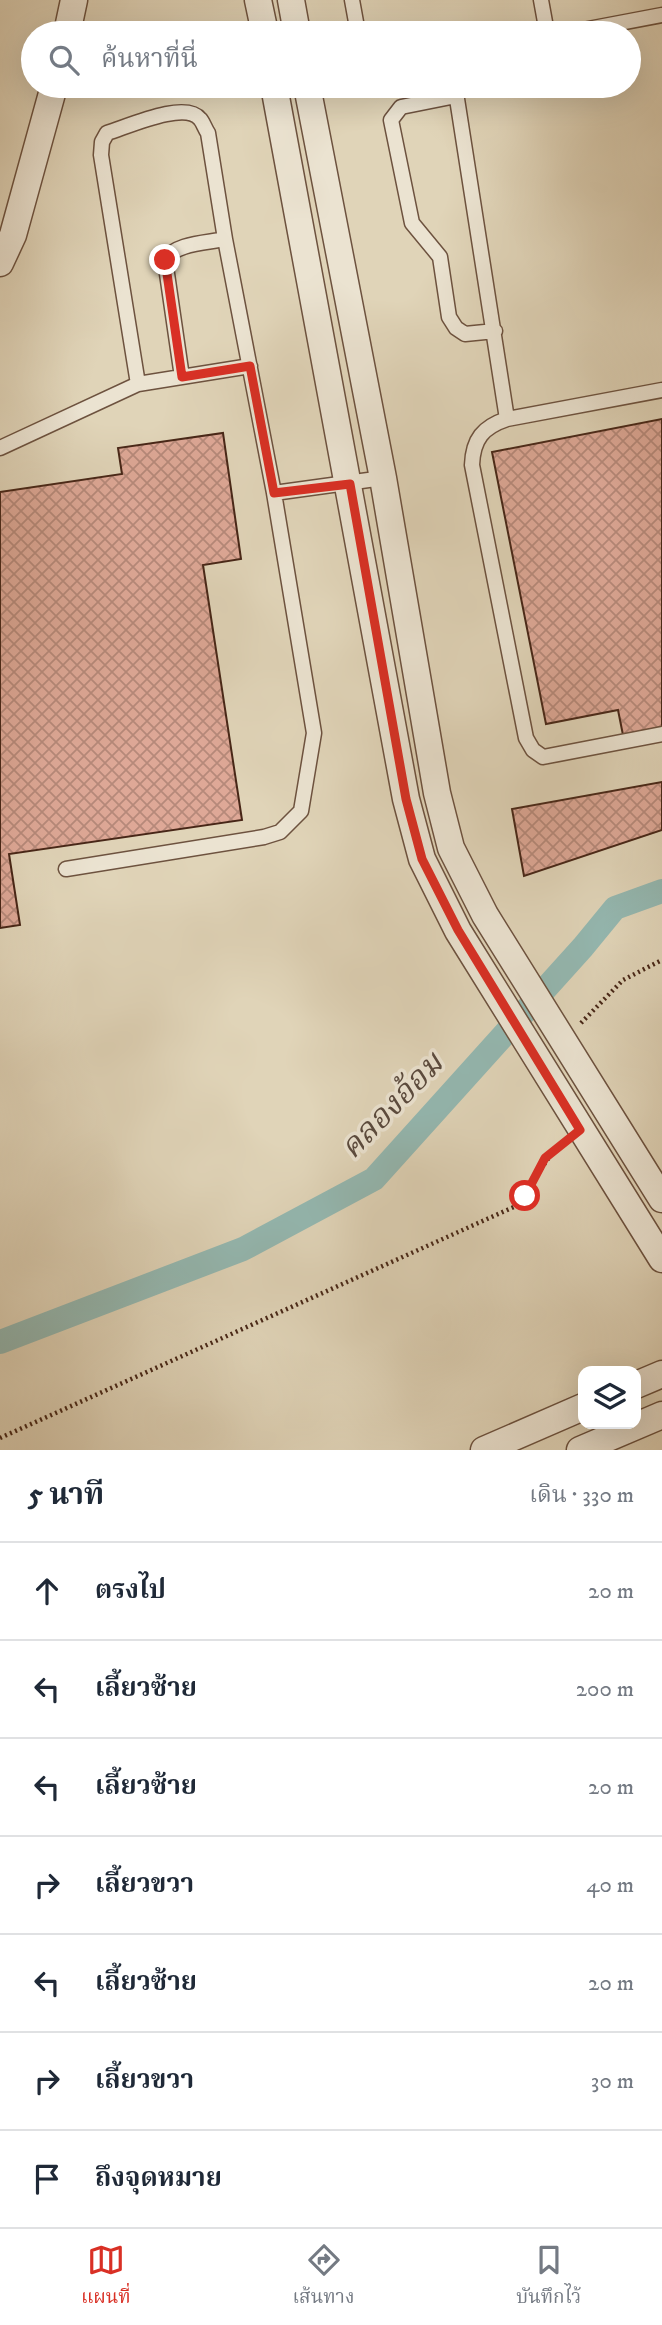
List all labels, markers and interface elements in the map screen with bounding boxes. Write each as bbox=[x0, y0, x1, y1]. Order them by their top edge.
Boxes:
search box bbox=[21, 21, 641, 98]
icon: search bbox=[45, 41, 83, 79]
text: ค้นหาที่นี่ bbox=[101, 43, 198, 76]
route end bbox=[149, 244, 180, 275]
water label: คลองอ้อม bbox=[332, 1043, 454, 1168]
route start bbox=[509, 1180, 540, 1211]
map controls bbox=[578, 1366, 641, 1429]
button: layers bbox=[578, 1366, 641, 1429]
text: 5 นาที bbox=[28, 1477, 104, 1514]
text: เดิน · 330 m bbox=[529, 1481, 634, 1510]
icon: ahead bbox=[28, 1572, 66, 1610]
text: ตรงไป bbox=[95, 1574, 166, 1607]
text: 20 m bbox=[588, 1577, 634, 1606]
icon: left bbox=[28, 1670, 66, 1708]
text: เลี้ยวซ้าย bbox=[95, 1672, 197, 1705]
text: 200 m bbox=[576, 1675, 634, 1704]
icon: left bbox=[28, 1768, 66, 1806]
text: เลี้ยวซ้าย bbox=[95, 1770, 197, 1803]
text: 20 m bbox=[588, 1773, 634, 1802]
icon: right bbox=[28, 1866, 66, 1904]
text: เลี้ยวขวา bbox=[95, 1868, 194, 1901]
text: 40 m bbox=[586, 1871, 634, 1900]
icon: left bbox=[28, 1964, 66, 2002]
text: เลี้ยวซ้าย bbox=[95, 1966, 197, 1999]
text: 20 m bbox=[588, 1969, 634, 1998]
icon: right bbox=[28, 2062, 66, 2100]
text: เลี้ยวขวา bbox=[95, 2064, 194, 2097]
text: 30 m bbox=[591, 2067, 634, 2096]
icon: arrive bbox=[28, 2160, 66, 2198]
text: ถึงจุดหมาย bbox=[95, 2162, 222, 2195]
tab: แผนที่ bbox=[81, 2241, 131, 2313]
tab: เส้นทาง bbox=[293, 2241, 354, 2313]
tab: บันทึกไว้ bbox=[516, 2241, 581, 2313]

